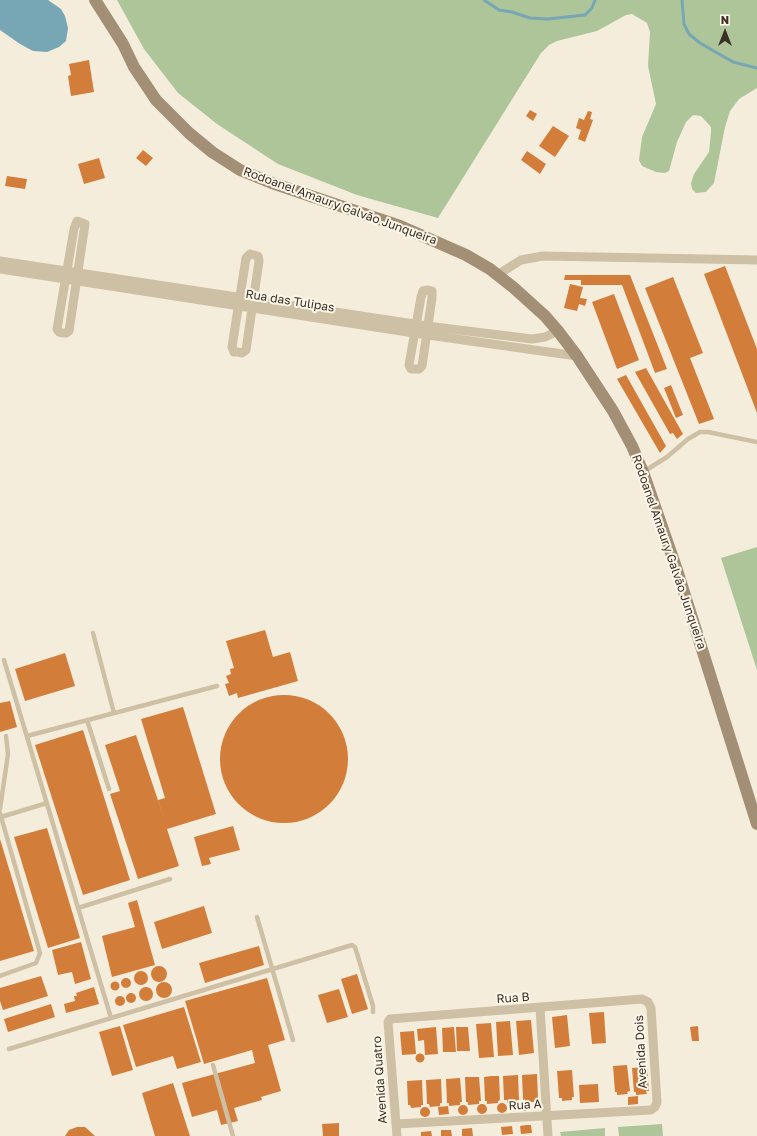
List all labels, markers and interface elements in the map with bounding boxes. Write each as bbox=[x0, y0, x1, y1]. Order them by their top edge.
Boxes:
north arrow bbox=[705, 12, 745, 52]
text: N bbox=[721, 13, 729, 26]
street label: Rodoanel Amaury Galvão Junqueira bbox=[241, 164, 439, 248]
street label: Rua das Tulipas bbox=[245, 287, 335, 315]
street label: Rodoanel Amaury Galvão Junqueira bbox=[629, 453, 709, 651]
street label: Rua B bbox=[496, 990, 530, 1006]
street label: Avenida Dois bbox=[632, 1015, 650, 1089]
street label: Avenida Quatro bbox=[370, 1036, 390, 1124]
street label: Rua A bbox=[508, 1097, 542, 1113]

